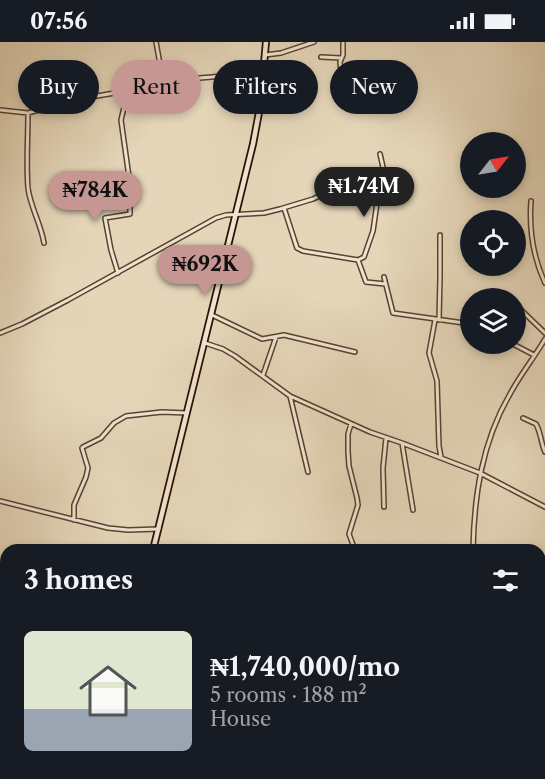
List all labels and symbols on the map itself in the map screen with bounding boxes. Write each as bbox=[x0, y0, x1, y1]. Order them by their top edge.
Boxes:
north arrow bbox=[460, 132, 526, 198]
pin: ₦1.74M bbox=[315, 167, 413, 218]
pin: ₦784K bbox=[53, 171, 137, 222]
pin: ₦692K bbox=[163, 245, 247, 296]

